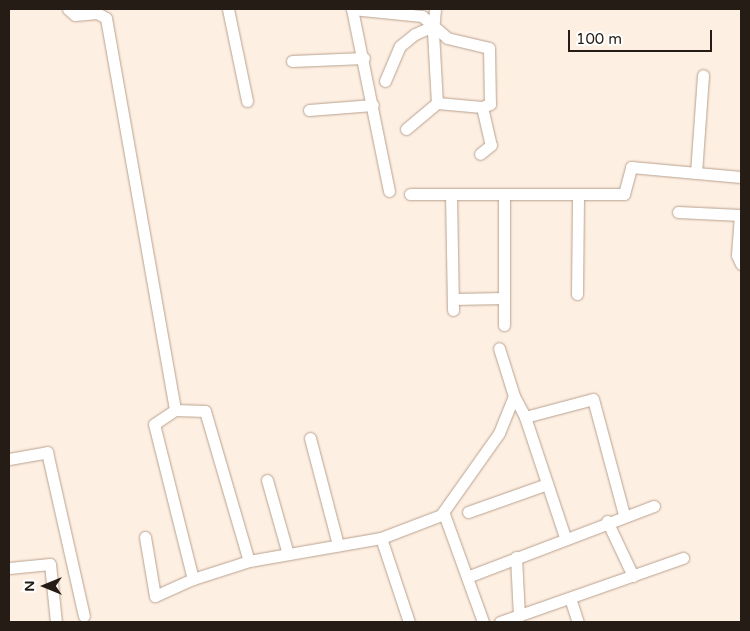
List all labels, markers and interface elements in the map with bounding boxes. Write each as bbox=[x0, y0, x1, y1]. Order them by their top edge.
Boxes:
scale bar bbox=[570, 20, 714, 52]
text: 100 m bbox=[576, 30, 622, 48]
north arrow bbox=[20, 561, 70, 611]
text: N bbox=[21, 580, 38, 592]

